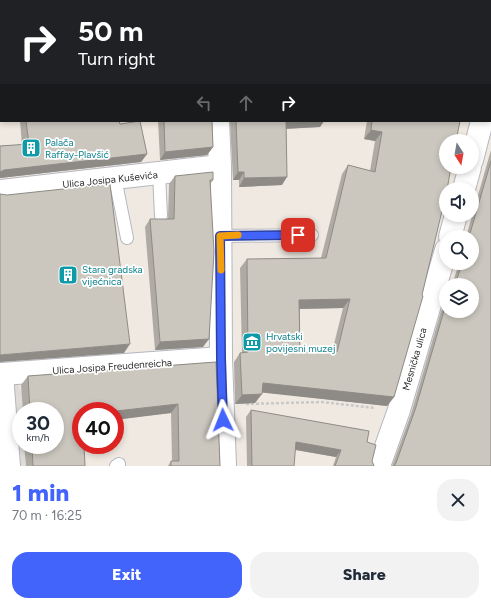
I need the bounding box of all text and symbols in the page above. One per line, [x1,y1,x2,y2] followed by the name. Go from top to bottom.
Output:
[78,14,144,48] text: 50 m
[12,16,64,68] icon: right
[78,48,155,70] text: Turn right
[193,92,215,114] icon: left
[235,92,257,114] icon: ahead
[277,92,299,114] icon: right
[439,134,479,174] north arrow
[439,134,479,318] map controls
[45,136,109,161] place label: Palača Raffay-Plavšić
[20,137,42,159] building icon: Palača Raffay-Plavšić
[62,168,158,191] street label: Ulica Josipa Kuševića
[439,182,479,222] button: sound
[281,218,315,252] pin
[287,224,309,246] icon: arrive
[439,230,479,270] button: search
[82,263,143,288] place label: Stara gradska vijećnica
[57,264,79,286] building icon: Stara gradska vijećnica
[439,278,479,318] button: layers
[399,326,430,392] street label: Mesnička ulica
[266,330,336,355] place label: Hrvatski povijesni muzej
[241,331,263,353] museum icon: Hrvatski povijesni muzej
[52,356,172,377] street label: Ulica Josipa Freudenreicha
[202,399,244,441] position arrow
[72,402,124,454] speed limit sign: 40
[26,411,50,435] text: 30
[27,431,49,444] text: km/h
[12,478,69,507] text: 1 min
[437,479,479,521] button: close
[12,508,82,523] text: 70 m · 16:25
[12,552,242,598] button: Exit
[250,552,479,598] button: Share

